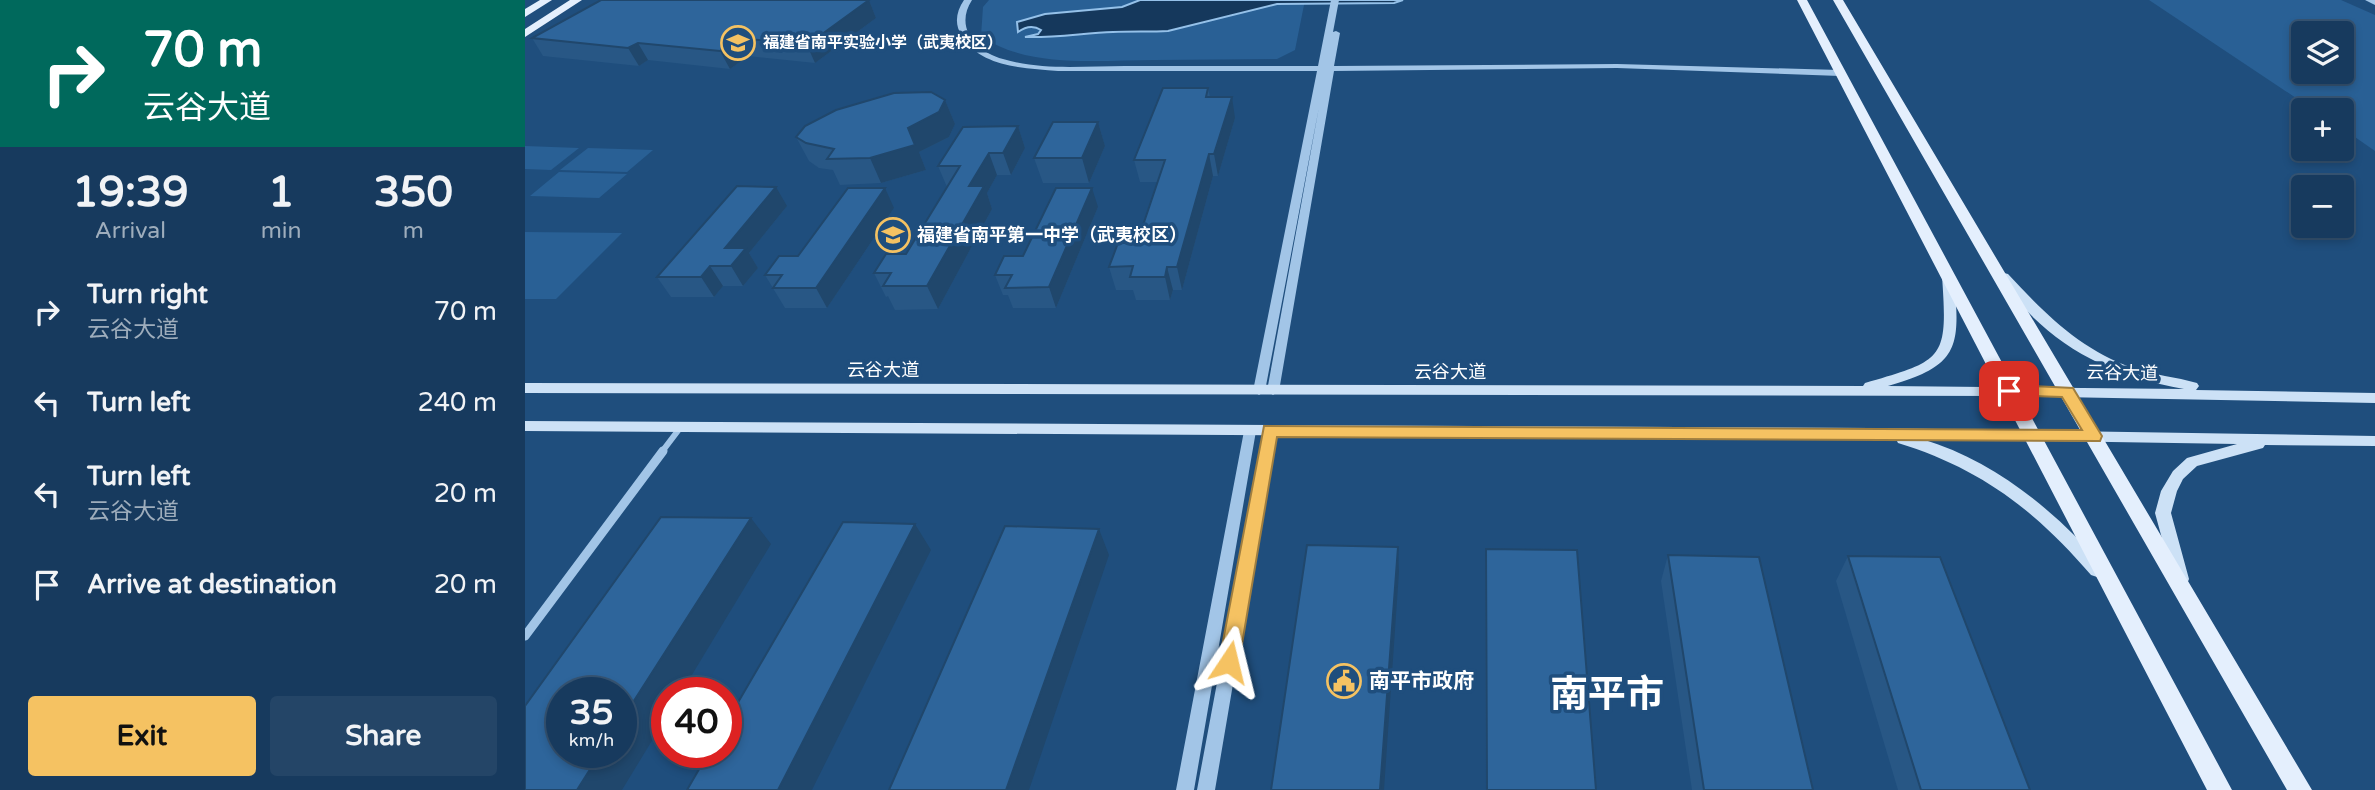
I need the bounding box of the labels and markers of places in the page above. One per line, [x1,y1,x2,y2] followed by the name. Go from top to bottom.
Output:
[719,24,757,62] school or university icon: 福建省南平实验小学（武夷校区）
[763,33,1003,53] place label: 福建省南平实验小学（武夷校区）
[874,216,912,254] school or university icon: 福建省南平第一中学（武夷校区）
[917,224,1187,246] place label: 福建省南平第一中学（武夷校区）
[1979,361,2039,421] pin
[1325,662,1363,700] public building icon: 南平市政府
[1369,669,1474,694] place label: 南平市政府

